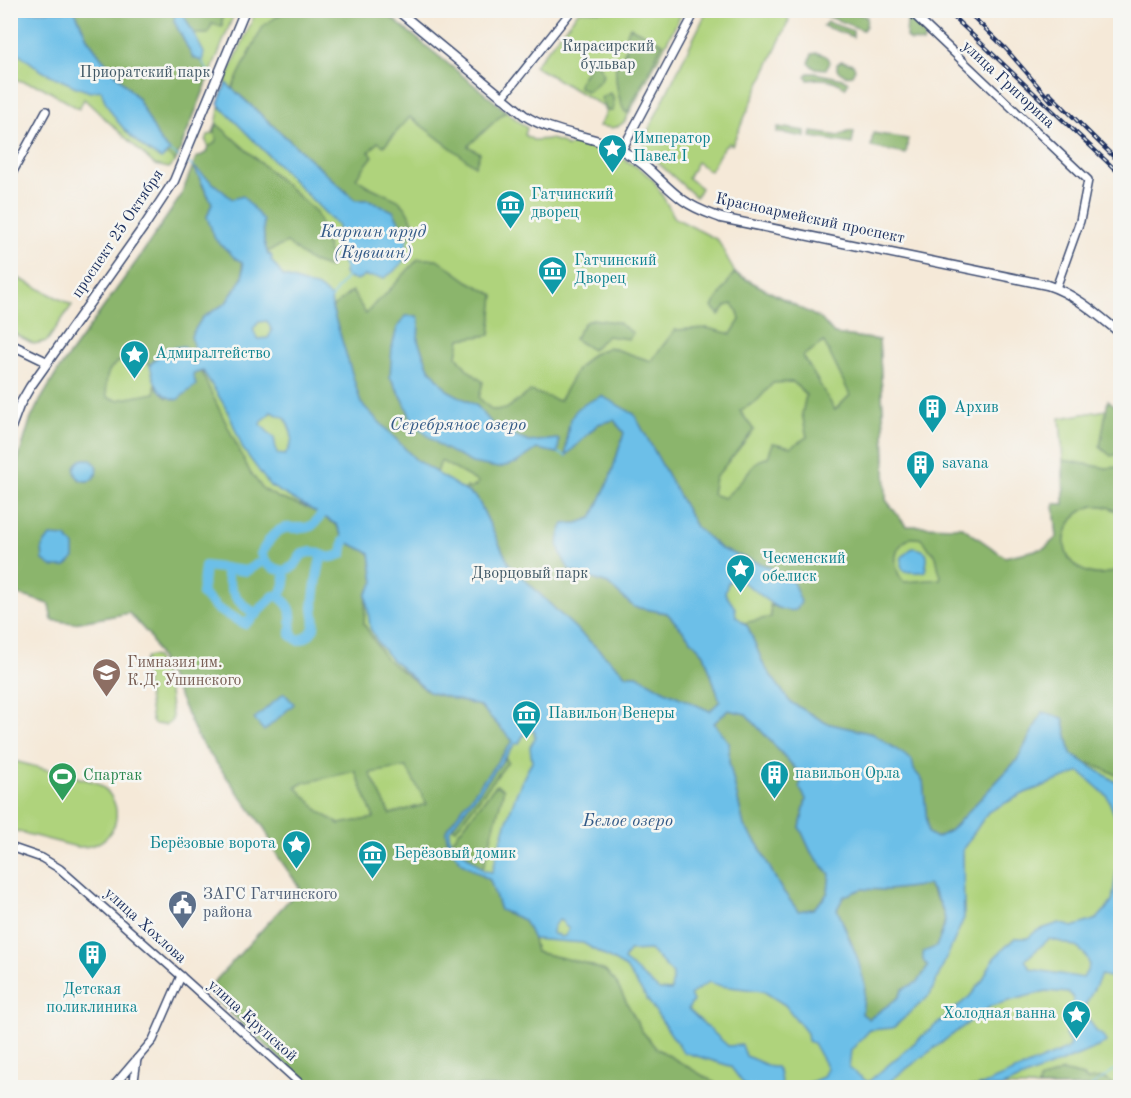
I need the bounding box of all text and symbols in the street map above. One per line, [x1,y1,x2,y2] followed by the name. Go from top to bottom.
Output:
[959,38,1058,132] street label: улица Григорина
[562,39,654,73] park label: Кирасирский бульвар
[80,65,210,81] park label: Приоратский парк
[633,131,711,165] place label: Император Павел I
[596,132,628,174] place icon: Император Павел I
[69,167,167,301] street label: проспект 25 Октября
[531,187,614,221] place label: Гатчинский дворец
[494,188,526,230] museum icon: Гатчинский дворец
[714,191,906,247] street label: Красноармейский проспект
[319,223,426,262] water label: Карпин пруд (Кувшин)
[574,253,657,287] place label: Гатчинский Дворец
[537,254,569,296] museum icon: Гатчинский Дворец
[118,338,150,380] place icon: Адмиралтейство
[155,346,271,362] place label: Адмиралтейство
[917,392,949,434] building icon: Архив
[954,400,999,416] place label: Архив
[390,416,526,434] water label: Серебряное озеро
[905,448,937,490] building icon: savana
[942,456,989,472] place label: savana
[762,551,846,585] place label: Чесменский обелиск
[725,552,757,594] place icon: Чесменский обелиск
[472,566,588,582] park label: Дворцовый парк
[127,655,242,689] place label: Гимназия им. К.Д. Ушинского
[90,656,122,698] school or university icon: Гимназия им. К.Д. Ушинского
[511,698,543,740] museum icon: Павильон Венеры
[548,706,675,722] place label: Павильон Венеры
[758,758,790,800] building icon: павильон Орла
[46,760,78,802] sports icon: Спартак
[795,766,900,782] place label: павильон Орла
[83,768,142,784] place label: Спартак
[582,812,673,830] water label: Белое озеро
[281,828,313,870] place icon: Берёзовые ворота
[149,836,276,852] place label: Берёзовые ворота
[357,838,389,880] museum icon: Берёзовый домик
[394,846,516,862] place label: Берёзовый домик
[101,885,189,967] street label: улица Хохлова
[203,887,338,921] place label: ЗАГС Гатчинского района
[166,888,198,930] public building icon: ЗАГС Гатчинского района
[76,938,108,980] building icon: Детская поликлиника
[204,977,300,1065] street label: улица Крупской
[46,982,138,1016] place label: Детская поликлиника
[1061,998,1093,1040] place icon: Холодная ванна
[943,1006,1056,1022] place label: Холодная ванна

